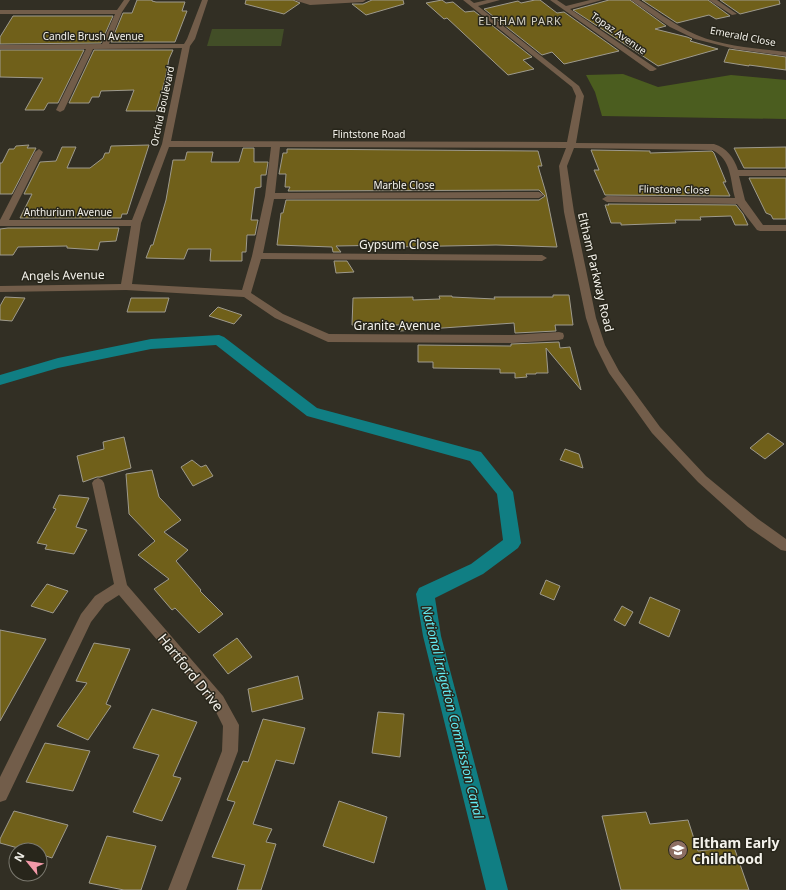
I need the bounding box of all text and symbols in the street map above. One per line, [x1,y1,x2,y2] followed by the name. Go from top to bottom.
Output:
[588,9,650,58] street label: Topaz Avenue
[478,13,562,28] district label: ELTHAM PARK
[709,23,777,49] street label: Emerald Close
[43,29,144,43] street label: Candle Brush Avenue
[147,65,177,147] street label: Orchid Boulevard
[332,127,406,141] street label: Flintstone Road
[373,178,435,192] street label: Marble Close
[638,181,710,197] street label: Flinstone Close
[24,205,113,219] street label: Anthurium Avenue
[574,211,618,333] street label: Eltham Parkway Road
[359,236,439,253] street label: Gypsum Close
[21,266,105,284] street label: Angels Avenue
[353,317,441,334] street label: Granite Avenue
[418,604,488,821] water label: National Irrigation Commission Canal
[154,629,228,715] street label: Hartford Drive
[692,833,780,868] place label: Eltham Early Childhood
[667,839,689,861] school or university icon: Eltham Early Childhood
[8,842,48,882] north arrow
[10,849,28,864] text: N

